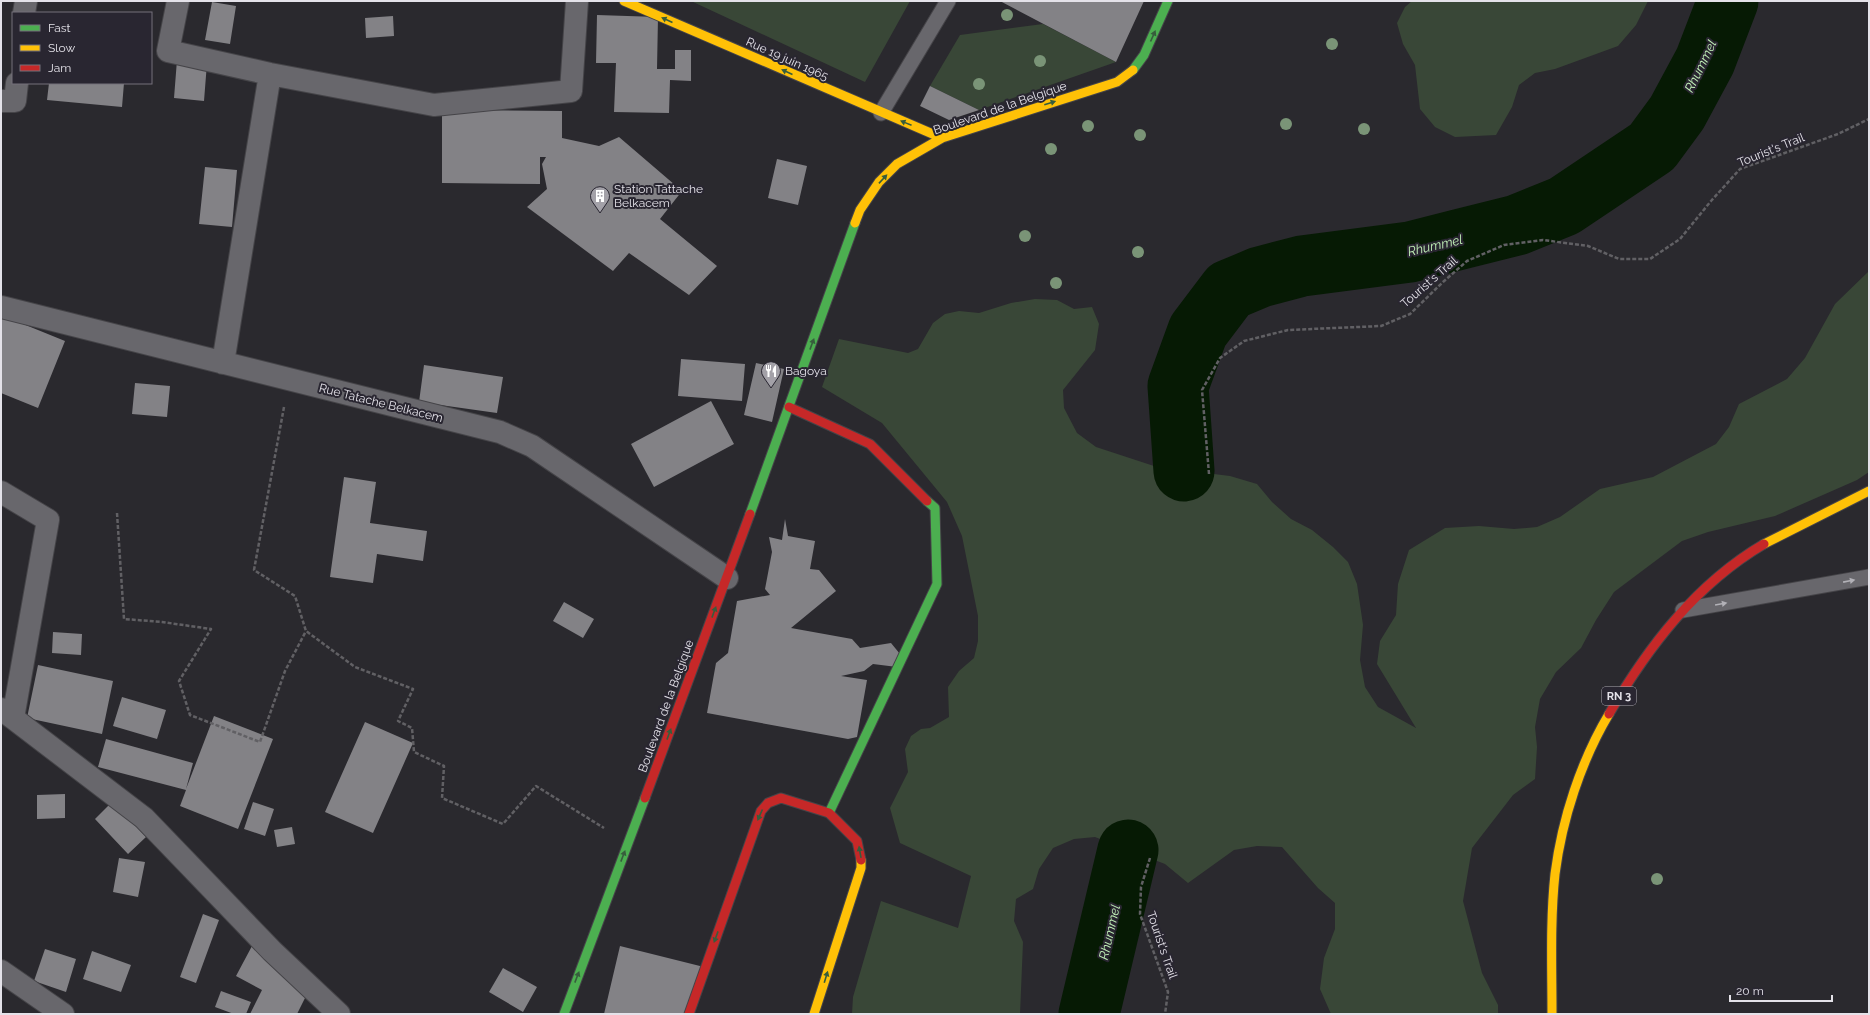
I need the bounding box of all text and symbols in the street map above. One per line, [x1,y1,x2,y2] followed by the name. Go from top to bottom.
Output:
[12,12,152,84] legend
[662,17,673,23] one-way arrow
[48,21,71,35] text: Fast
[1150,30,1156,41] one-way arrow
[744,35,831,84] street label: Rue 19 juin 1965
[1681,37,1720,95] water label: Rhummel
[48,41,75,55] text: Slow
[48,61,71,75] text: Jam
[781,69,792,75] one-way arrow
[931,79,1069,137] street label: Boulevard de la Belgique
[1044,100,1056,106] one-way arrow
[900,120,912,126] one-way arrow
[1736,130,1807,170] street label: Tourist's Trail
[878,173,887,184] one-way arrow
[614,182,703,210] place label: Station Tattache Belkacem
[589,185,611,213] building icon: Station Tattache Belkacem
[1406,232,1465,259] water label: Rhummel
[1398,253,1461,310] street label: Tourist's Trail
[809,338,815,350] one-way arrow
[760,360,782,388] restaurant icon: Bagoya
[785,364,827,378] place label: Bagoya
[318,381,444,425] street label: Rue Tatache Belkacem
[1843,577,1855,583] one-way arrow
[1715,601,1727,607] one-way arrow
[711,606,717,618] one-way arrow
[635,638,697,774] street label: Boulevard de la Belgique
[1602,687,1636,705] road number: RN 3
[666,728,672,740] one-way arrow
[757,809,763,821] one-way arrow
[857,846,863,859] one-way arrow
[621,849,627,861] one-way arrow
[1096,903,1123,961] water label: Rhummel
[1144,909,1180,981] street label: Tourist's Trail
[713,931,719,943] one-way arrow
[823,970,829,982] one-way arrow
[575,971,581,983] one-way arrow
[1730,977,1832,1003] scale bar
[1736,984,1764,998] text: 20 m

